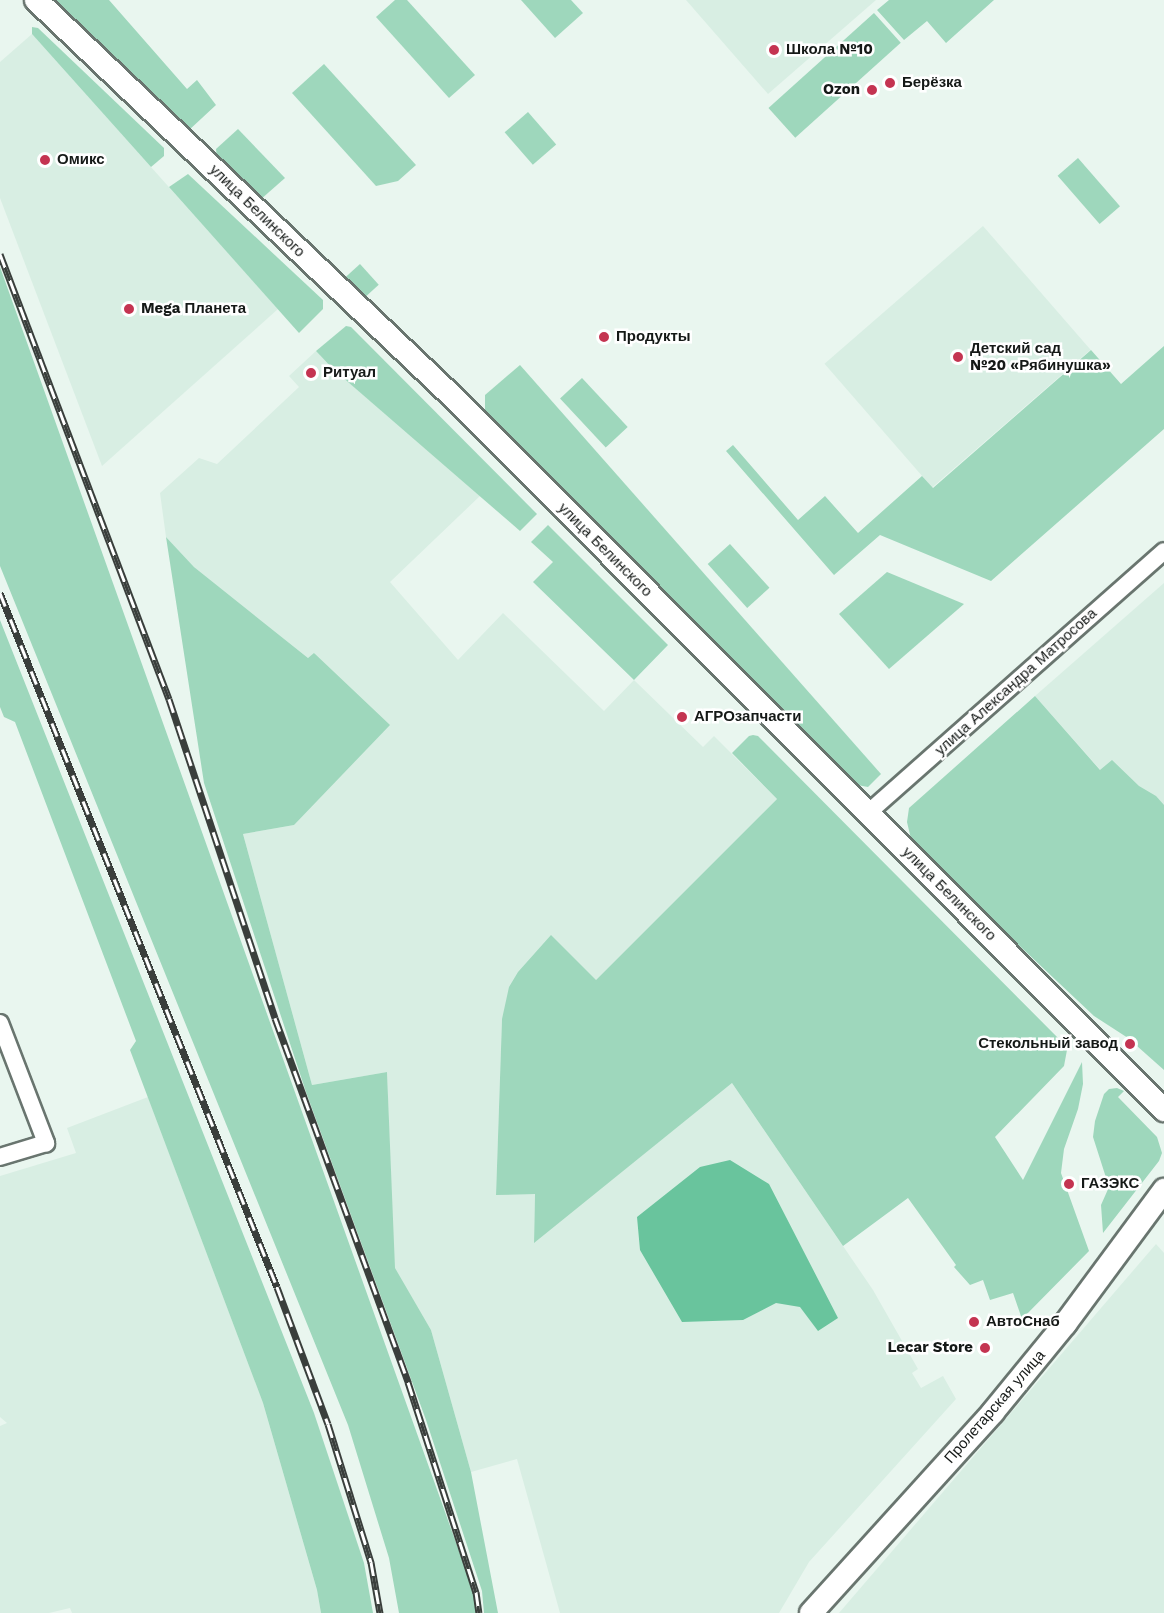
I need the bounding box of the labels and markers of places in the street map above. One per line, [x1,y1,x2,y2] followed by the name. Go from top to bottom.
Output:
[786,41,873,59] place label: Школа №10
[767,43,781,57] marker: Школа №10
[902,74,962,92] place label: Берёзка
[883,76,897,90] marker: Берёзка
[823,81,860,99] place label: Ozon
[865,83,879,97] marker: Ozon
[57,151,105,169] place label: Омикс
[38,153,52,167] marker: Омикс
[141,300,246,318] place label: Mega Планета
[122,302,136,316] marker: Mega Планета
[616,328,691,346] place label: Продукты
[597,330,611,344] marker: Продукты
[970,339,1111,374] place label: Детский сад №20 «Рябинушка»
[951,350,965,364] marker: Детский сад №20 «Рябинушка»
[323,364,376,382] place label: Ритуал
[304,366,318,380] marker: Ритуал
[694,708,801,726] place label: АГРОзапчасти
[675,710,689,724] marker: АГРОзапчасти
[978,1035,1118,1053] place label: Стекольный завод
[1123,1037,1137,1051] marker: Стекольный завод
[1081,1175,1139,1193] place label: ГАЗЭКС
[1062,1177,1076,1191] marker: ГАЗЭКС
[986,1313,1060,1331] place label: АвтоСнаб
[967,1315,981,1329] marker: АвтоСнаб
[887,1339,973,1357] place label: Lecar Store
[978,1341,992,1355] marker: Lecar Store

